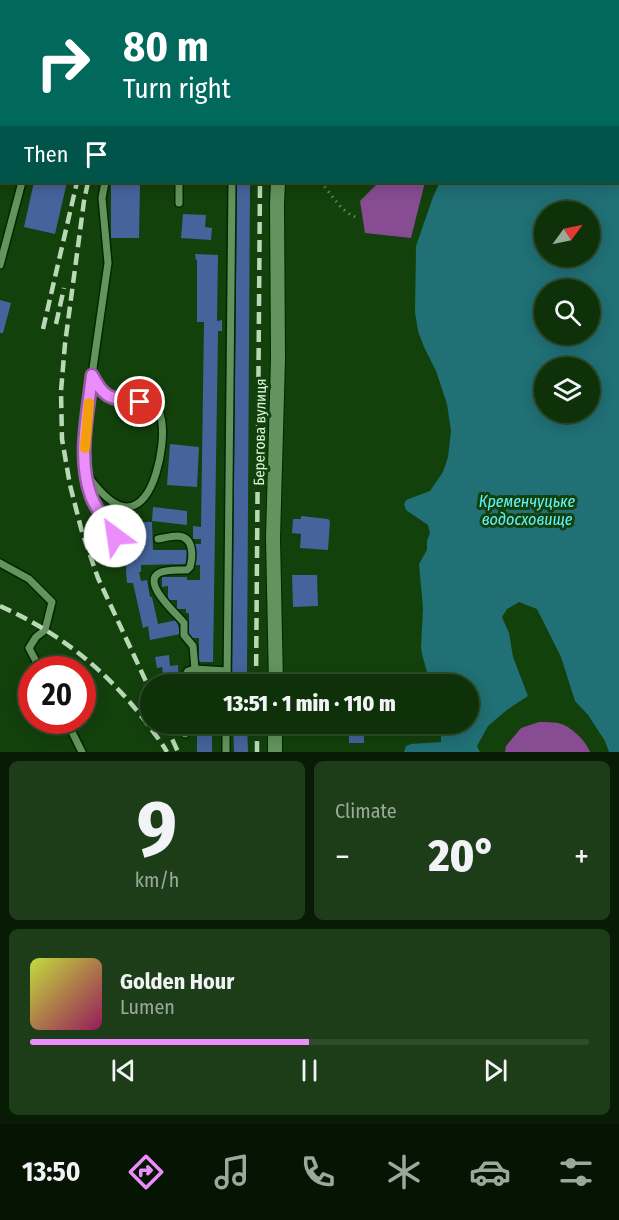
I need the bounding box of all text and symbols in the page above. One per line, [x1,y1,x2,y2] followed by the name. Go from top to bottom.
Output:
[123,22,209,72] text: 80 m
[24,24,102,102] icon: right
[123,73,231,105] text: Turn right
[80,138,113,171] icon: arrive
[24,141,68,168] text: Then
[534,201,600,267] north arrow
[534,201,600,423] map controls
[534,279,600,345] button: search
[534,357,600,423] button: layers
[114,376,165,427] pin
[250,378,270,486] street label: Берегова вулиця
[123,385,156,418] icon: arrive
[479,492,576,529] water label: Кременчуцьке водосховище
[83,504,147,568] position arrow
[18,656,96,734] speed limit sign: 20
[223,690,396,717] text: 13:51 · 1 min · 110 m
[137,782,177,876] text: 9
[335,799,397,823] text: Climate
[428,829,495,883] text: 20°
[335,837,350,877] text: −
[574,837,589,877] text: +
[135,868,179,892] text: km/h
[120,968,234,995] text: Golden Hour
[120,995,175,1019] text: Lumen
[107,1054,140,1087] icon: previous
[293,1054,326,1087] icon: pause
[479,1054,512,1087] icon: next
[125,1151,167,1193] icon: directions
[211,1151,253,1193] icon: music
[297,1151,339,1193] icon: phone
[383,1151,425,1193] icon: climate
[469,1151,511,1193] icon: car
[555,1151,597,1193] icon: filters
[22,1156,81,1188] text: 13:50

